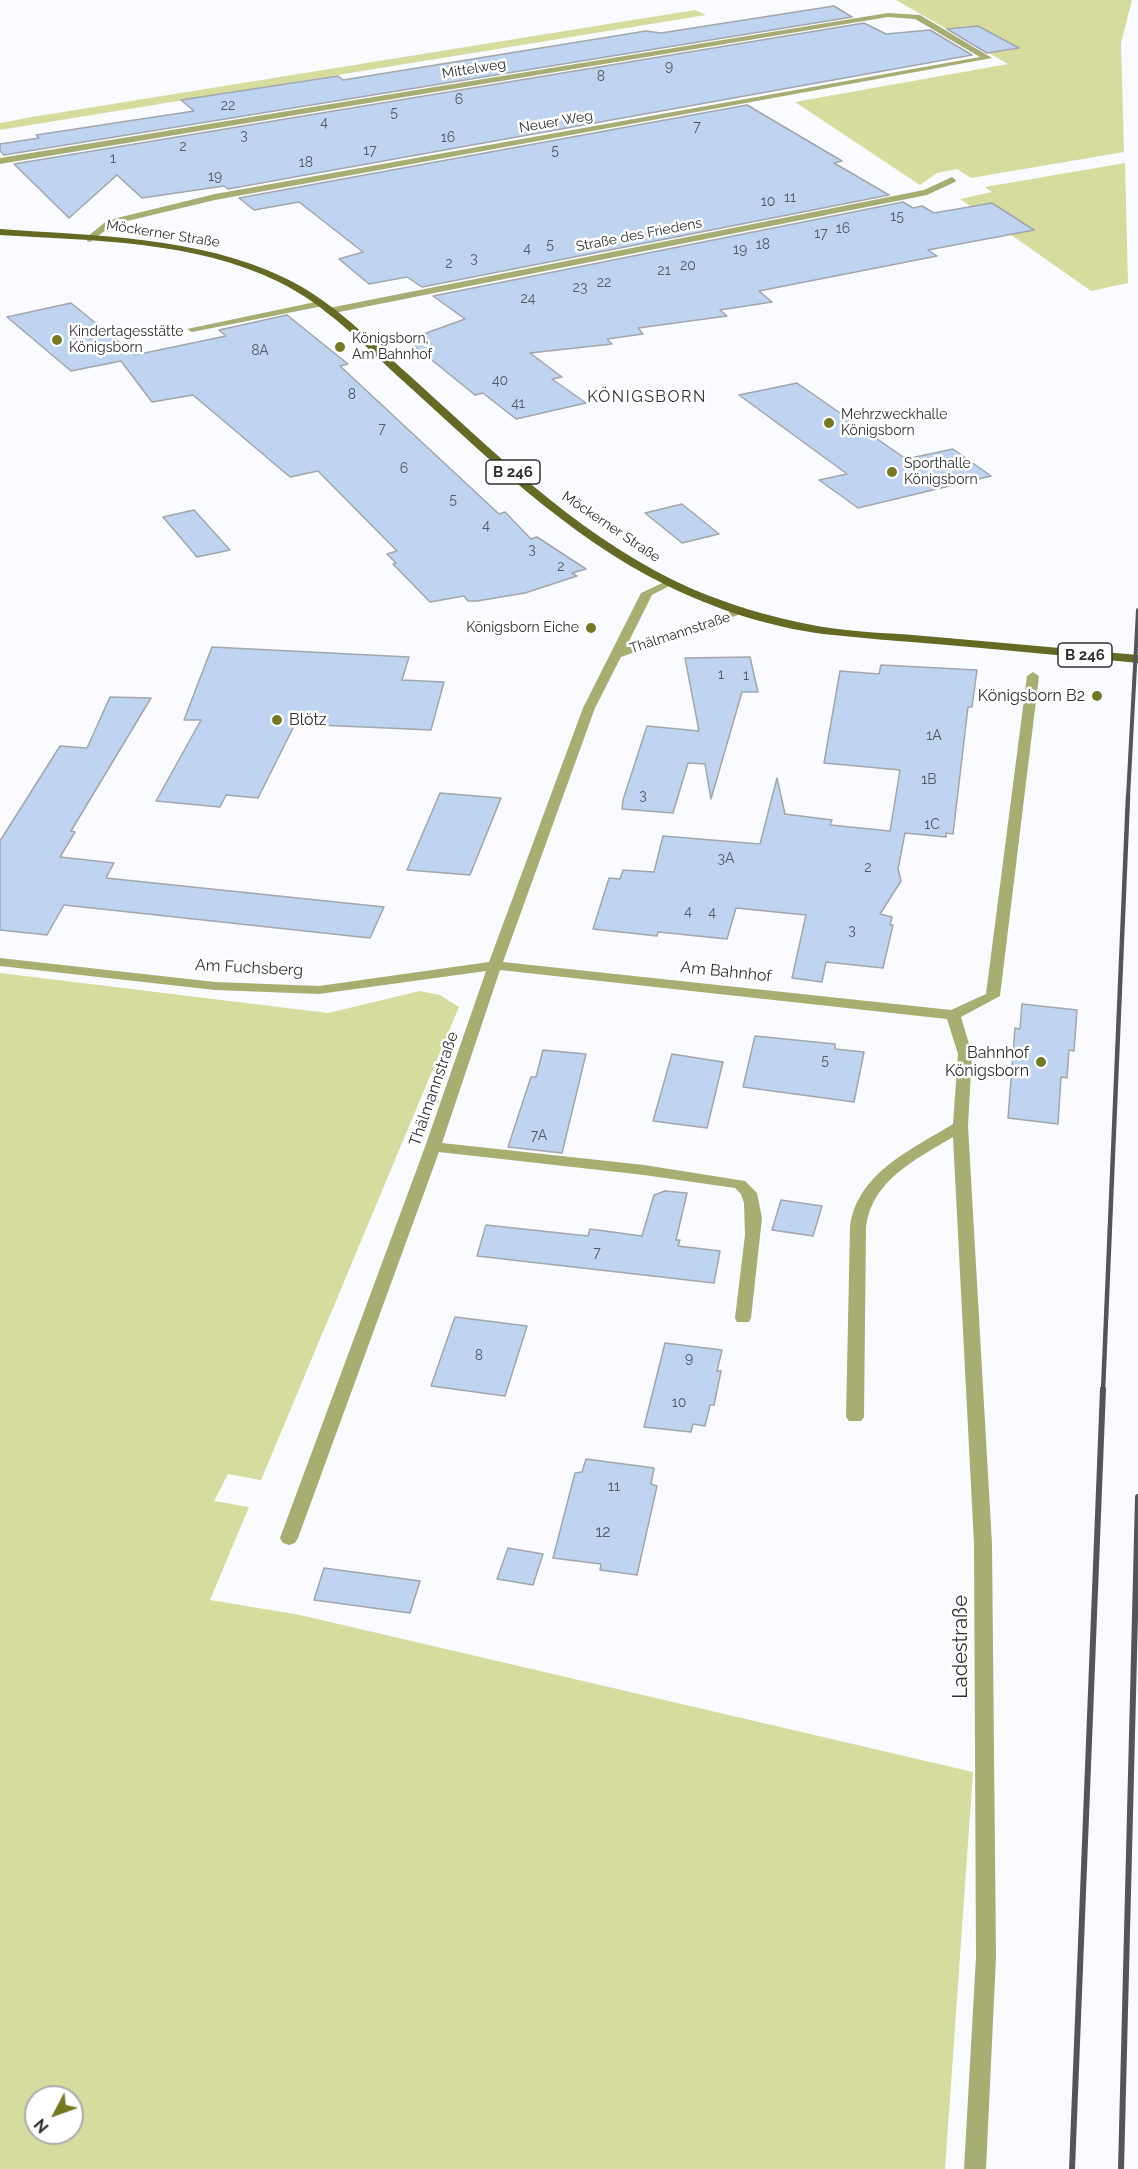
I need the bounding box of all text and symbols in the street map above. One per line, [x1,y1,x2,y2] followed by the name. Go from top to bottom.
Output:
[441,56,507,82] street label: Mittelweg
[665,59,673,75] house number: 9
[597,69,605,85] house number: 8
[455,92,463,108] house number: 6
[221,98,235,114] house number: 22
[390,105,398,121] house number: 5
[518,107,594,137] street label: Neuer Weg
[320,115,328,131] house number: 4
[693,119,701,135] house number: 7
[240,128,248,144] house number: 3
[441,130,455,146] house number: 16
[179,139,187,155] house number: 2
[363,143,377,159] house number: 17
[551,143,559,159] house number: 5
[110,151,116,167] house number: 1
[299,155,313,171] house number: 18
[208,169,222,185] house number: 19
[784,190,796,206] house number: 11
[761,194,775,210] house number: 10
[890,209,904,225] house number: 15
[575,215,703,255] street label: Straße des Friedens
[105,217,221,251] street label: Möckerner Straße
[836,221,850,237] house number: 16
[814,226,828,242] house number: 17
[546,237,554,253] house number: 5
[756,237,770,253] house number: 18
[523,241,531,257] house number: 4
[733,242,747,258] house number: 19
[470,251,478,267] house number: 3
[445,256,453,272] house number: 2
[680,258,696,274] house number: 20
[657,263,671,279] house number: 21
[597,275,611,291] house number: 22
[573,280,587,296] house number: 23
[521,291,535,307] house number: 24
[69,324,184,356] place label: Kindertagesstätte Königsborn
[352,331,432,364] place label: Königsborn, Am Bahnhof
[50,333,64,347] marker: Kindertagesstätte Königsborn
[333,340,347,354] marker: Königsborn, Am Bahnhof
[251,343,269,359] house number: 8A
[492,373,508,389] house number: 40
[348,387,356,403] house number: 8
[587,387,707,407] district label: KÖNIGSBORN
[511,396,525,412] house number: 41
[841,407,947,440] place label: Mehrzweckhalle Königsborn
[822,416,836,430] marker: Mehrzweckhalle Königsborn
[378,421,386,437] house number: 7
[904,456,978,488] place label: Sporthalle Königsborn
[486,460,540,484] road number: B 246
[400,461,408,477] house number: 6
[885,465,899,479] marker: Sporthalle Königsborn
[559,488,663,566] street label: Möckerner Straße
[449,492,457,508] house number: 5
[482,518,490,534] house number: 4
[528,542,536,558] house number: 3
[557,559,565,575] house number: 2
[628,609,732,657] street label: Thälmannstraße
[466,620,579,636] place label: Königsborn Eiche
[584,621,598,635] marker: Königsborn Eiche
[1058,643,1112,667] road number: B 246
[718,667,724,683] house number: 1
[743,668,749,684] house number: 1
[978,686,1085,706] place label: Königsborn B2
[1090,689,1104,703] marker: Königsborn B2
[289,710,327,730] place label: Blötz
[270,713,284,727] marker: Blötz
[926,728,942,744] house number: 1A
[921,772,937,788] house number: 1B
[639,788,647,804] house number: 3
[924,817,940,833] house number: 1C
[718,851,734,867] house number: 3A
[864,860,872,876] house number: 2
[684,904,692,920] house number: 4
[708,905,716,921] house number: 4
[848,923,856,939] house number: 3
[194,956,304,980] street label: Am Fuchsberg
[679,958,773,986] street label: Am Bahnhof
[405,1029,463,1149] street label: Thälmannstraße
[945,1043,1029,1081] place label: Bahnhof Königsborn
[821,1053,829,1069] house number: 5
[1034,1055,1048,1069] marker: Bahnhof Königsborn
[531,1128,547,1144] house number: 7A
[593,1245,601,1261] house number: 7
[475,1348,483,1364] house number: 8
[685,1351,693,1367] house number: 9
[672,1395,686,1411] house number: 10
[608,1479,620,1495] house number: 11
[595,1522,611,1542] house number: 12
[949,1595,973,1699] street label: Ladestraße
[24,2085,84,2145] north arrow
[30,2115,53,2137] text: N

